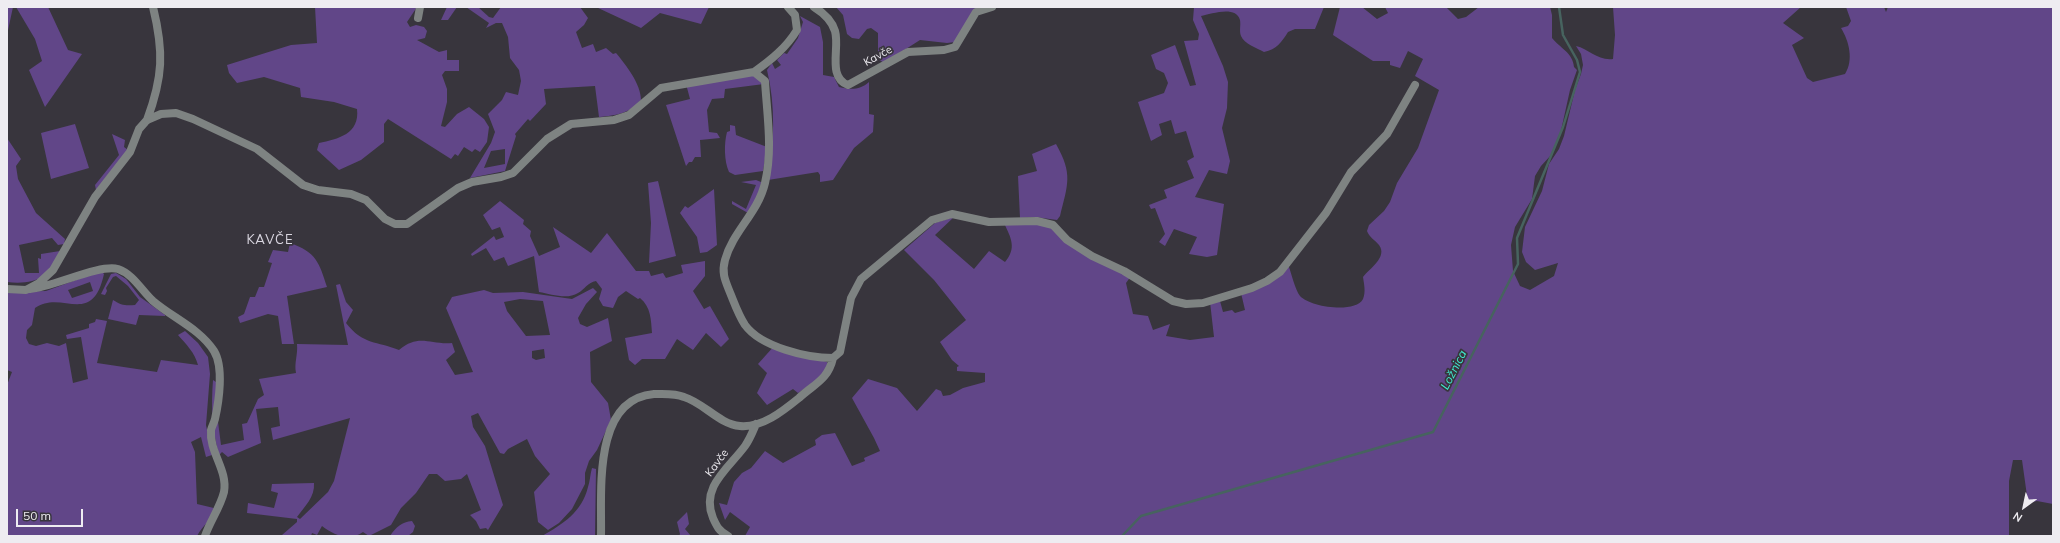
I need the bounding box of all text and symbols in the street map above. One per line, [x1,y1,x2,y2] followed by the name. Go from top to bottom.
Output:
[861,43,895,69] street label: Kavče
[246,232,294,248] district label: KAVČE
[1438,348,1470,392] water label: Ložnica
[703,447,731,479] street label: Kavče
[2004,487,2044,527] north arrow
[18,501,85,527] scale bar
[23,508,51,523] text: 50 m
[2010,509,2025,525] text: N

